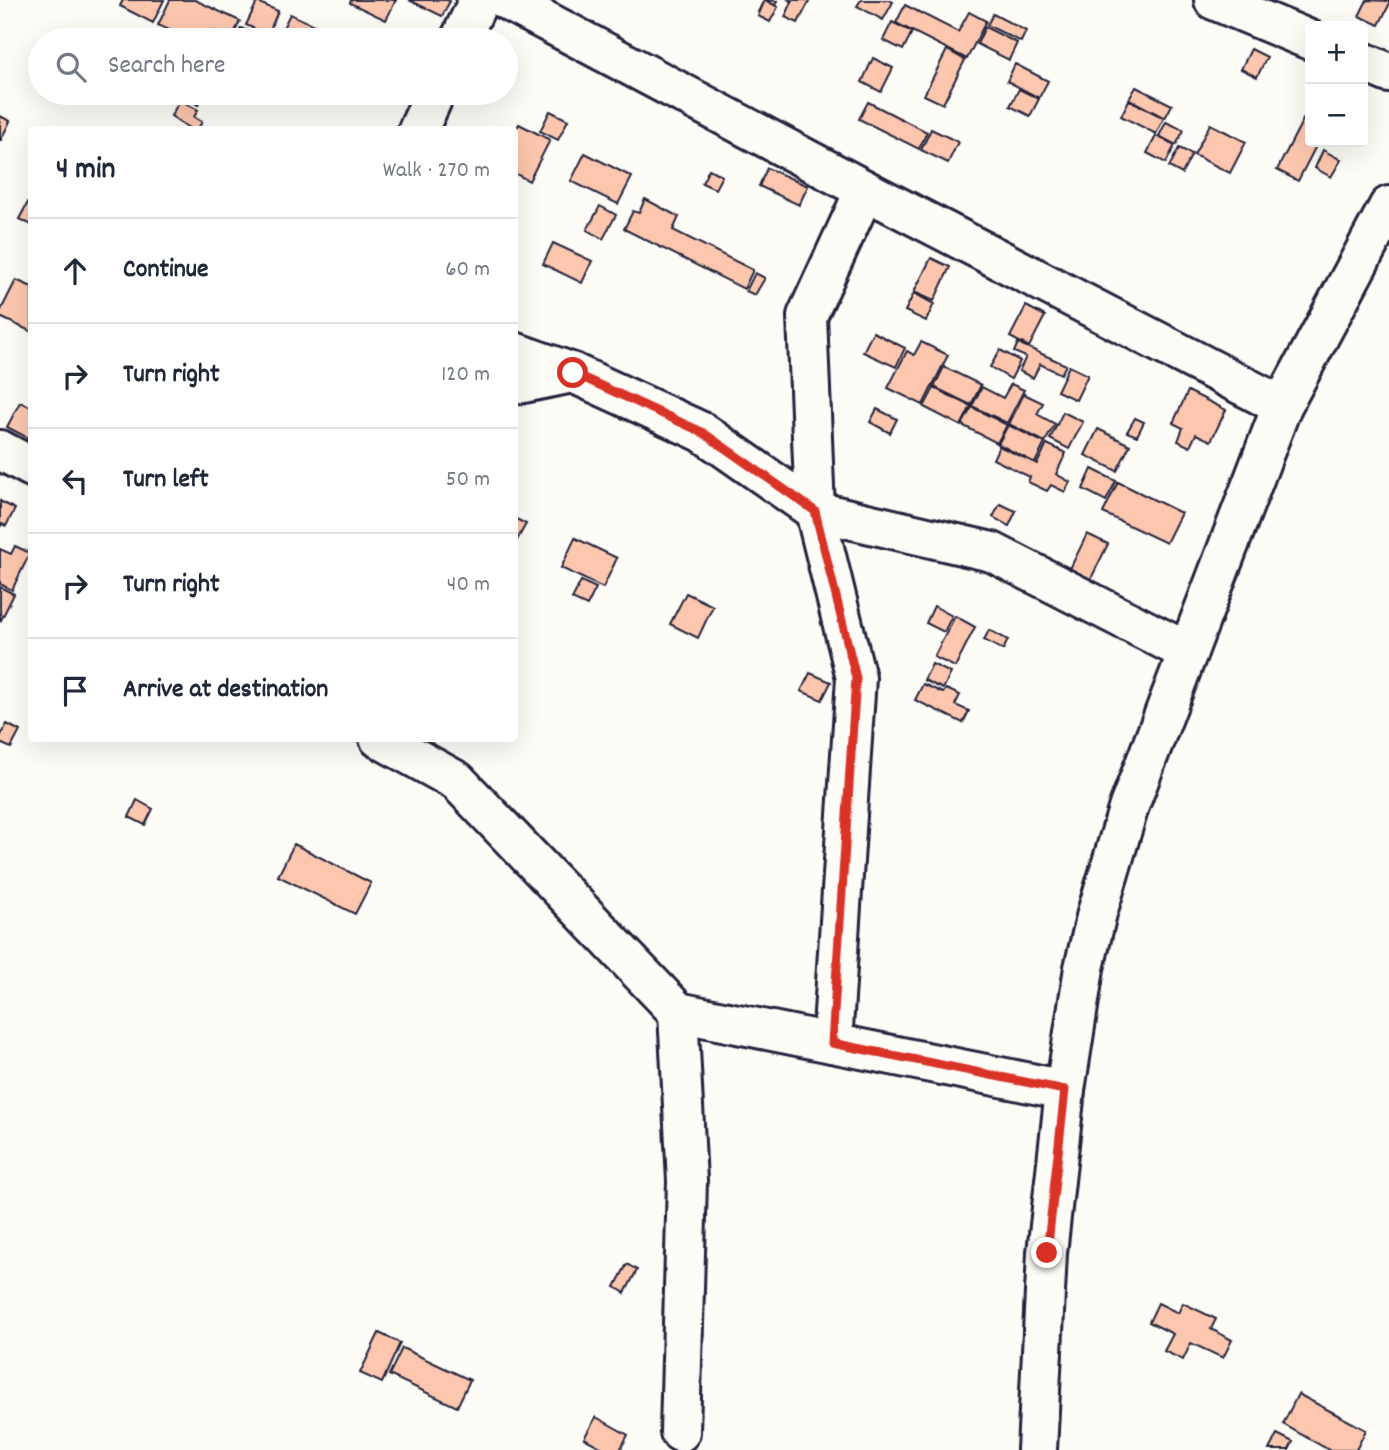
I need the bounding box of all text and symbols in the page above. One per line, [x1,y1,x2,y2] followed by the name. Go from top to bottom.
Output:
[1305,21,1368,147] map controls
[1305,21,1368,84] button: +
[28,28,518,105] search box
[52,48,90,86] icon: search
[108,48,226,85] text: Search here
[1305,84,1368,147] button: −
[56,150,115,193] text: 4 min
[383,155,490,188] text: Walk · 270 m
[56,252,94,290] icon: ahead
[123,252,208,289] text: Continue
[445,254,490,287] text: 60 m
[56,357,94,395] icon: right
[123,357,220,394] text: Turn right
[557,357,588,388] route start
[441,359,490,392] text: 120 m
[56,462,94,500] icon: left
[123,462,209,499] text: Turn left
[446,464,490,497] text: 50 m
[56,567,94,605] icon: right
[123,567,220,604] text: Turn right
[447,569,490,602] text: 40 m
[56,672,94,710] icon: arrive
[123,672,328,709] text: Arrive at destination
[1031,1237,1062,1268] route end

